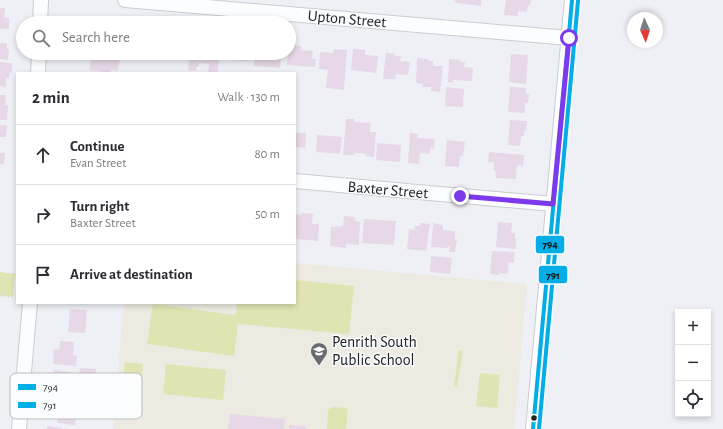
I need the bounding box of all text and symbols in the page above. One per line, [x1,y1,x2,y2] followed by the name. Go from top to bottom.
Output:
[307,8,387,30] street label: Upton Street
[627,12,663,48] north arrow
[16,16,296,60] search box
[30,27,52,49] icon: search
[560,29,578,47] route start
[62,30,130,45] text: Search here
[32,89,70,106] text: 2 min
[217,91,280,104] text: Walk · 130 m
[70,139,125,154] text: Continue
[32,144,54,166] icon: ahead
[254,148,280,161] text: 80 m
[70,157,127,170] text: Evan Street
[347,179,429,201] street label: Baxter Street
[451,187,469,205] route end
[70,199,129,214] text: Turn right
[32,204,54,226] icon: right
[255,208,280,221] text: 50 m
[70,217,136,230] text: Baxter Street
[535,235,565,254] line badge: 794
[542,239,558,250] text: 794
[32,264,54,286] icon: arrive
[538,265,568,284] line badge: 791
[70,267,193,282] text: Arrive at destination
[546,270,560,281] text: 791
[675,309,711,417] map controls
[675,309,711,345] button: +
[332,334,417,368] place label: Penrith South Public School
[309,341,329,366] school or university icon: Penrith South Public School
[675,345,711,381] button: −
[10,373,142,419] legend
[675,381,711,417] button: locate
[43,382,58,393] text: 794
[43,400,57,411] text: 791
[529,413,539,423] unlabelled marker

